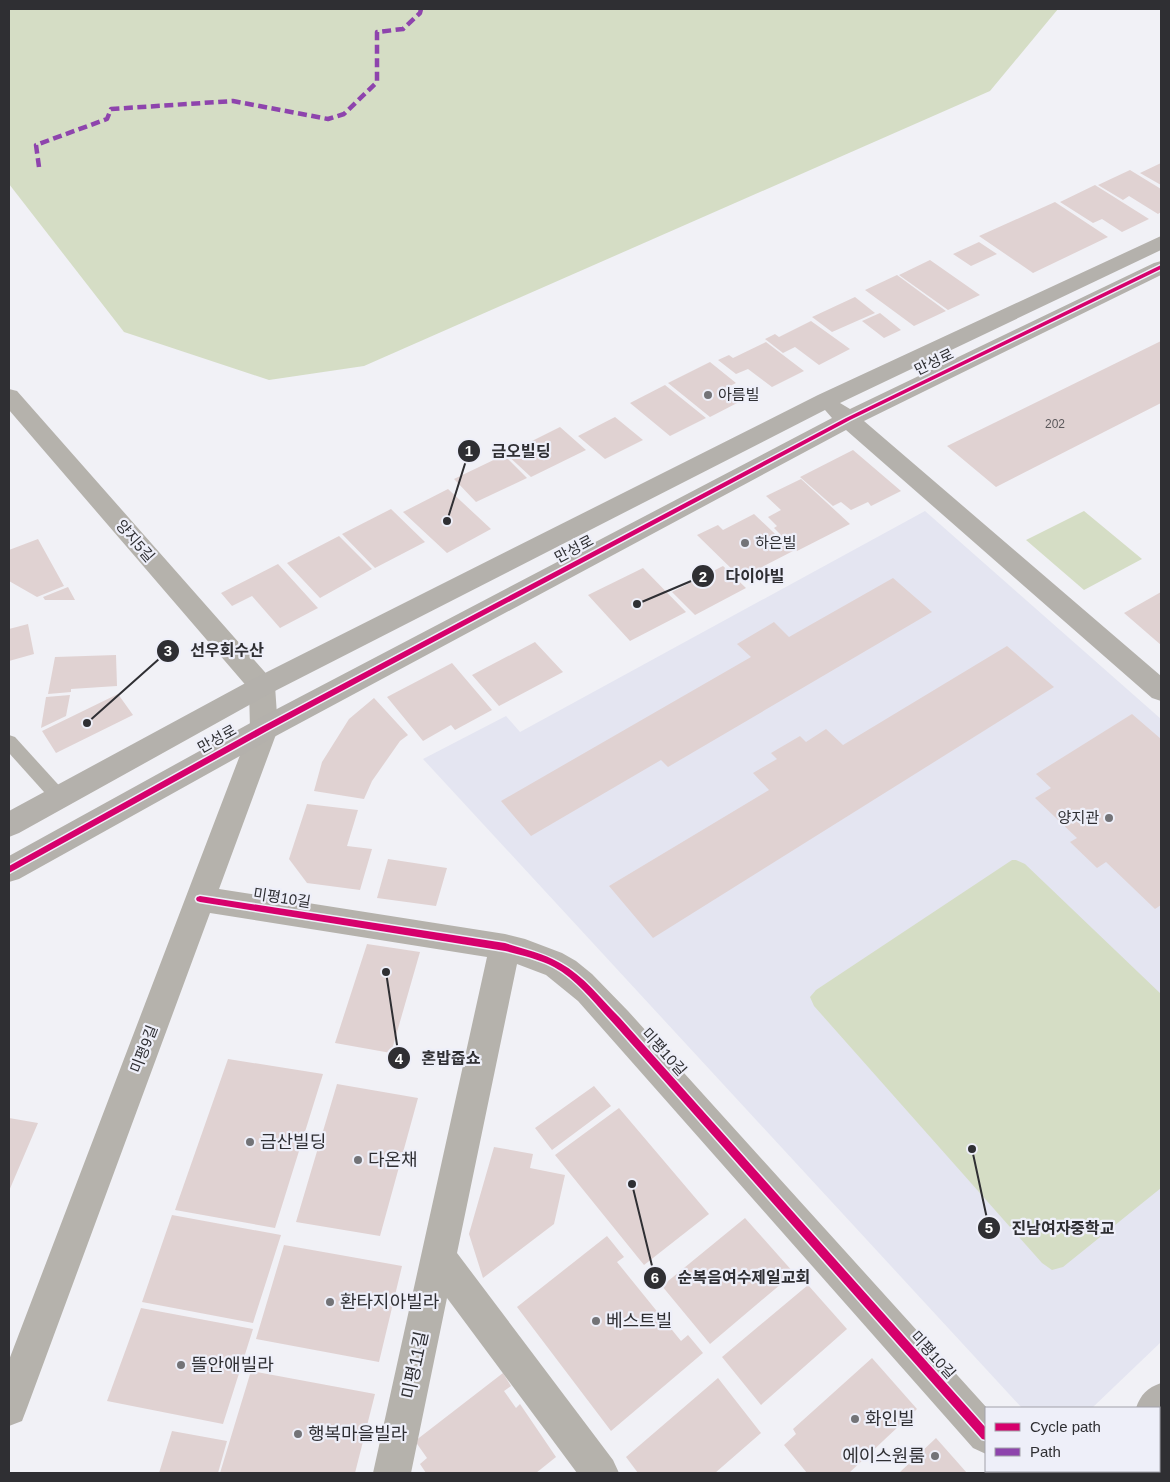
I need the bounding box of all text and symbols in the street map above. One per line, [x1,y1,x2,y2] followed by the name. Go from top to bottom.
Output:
[911,345,956,378] street label: 만성로
[718,386,759,403] place label: 아름빌
[702,389,714,401] marker: 아름빌
[1045,417,1065,431] house number: 202
[457,436,561,467] callout: 금오빌딩
[465,442,473,459] text: 1
[492,443,550,460] text: 금오빌딩
[113,516,158,565] street label: 양지5길
[551,531,596,566] street label: 만성로
[755,534,796,551] place label: 하은빌
[739,537,751,549] marker: 하은빌
[690,561,794,592] callout: 다이아빌
[699,568,707,585] text: 2
[726,568,784,585] text: 다이아빌
[155,635,274,666] callout: 선우회수산
[164,642,172,659] text: 3
[190,642,264,659] text: 선우회수산
[195,721,239,756] street label: 만성로
[1058,809,1099,826] place label: 양지관
[1103,812,1115,824] marker: 양지관
[252,885,312,910] street label: 미평10길
[127,1023,160,1075] street label: 미평9길
[639,1024,690,1079] street label: 미평10길
[387,1043,490,1074] callout: 혼밥줍쇼
[395,1050,404,1067] text: 4
[422,1050,481,1067] text: 혼밥줍쇼
[260,1132,326,1152] place label: 금산빌딩
[244,1136,256,1148] marker: 금산빌딩
[368,1150,418,1170] place label: 다온채
[352,1154,364,1166] marker: 다온채
[977,1213,1125,1244] callout: 진남여자중학교
[985,1219,993,1236] text: 5
[1011,1219,1115,1237] text: 진남여자중학교
[642,1262,820,1293] callout: 순복음여수제일교회
[651,1269,659,1286] text: 6
[678,1269,810,1286] text: 순복음여수제일교회
[340,1292,440,1312] place label: 환타지아빌라
[324,1296,336,1308] marker: 환타지아빌라
[606,1311,672,1331] place label: 베스트빌
[590,1315,602,1327] marker: 베스트빌
[908,1327,959,1382] street label: 미평10길
[398,1329,432,1401] street label: 미평11길
[191,1355,274,1375] place label: 뜰안애빌라
[175,1359,187,1371] marker: 뜰안애빌라
[985,1407,1160,1472] legend
[865,1409,915,1429] place label: 화인빌
[849,1413,861,1425] marker: 화인빌
[1030,1418,1101,1435] text: Cycle path
[308,1424,408,1444] place label: 행복마을빌라
[292,1428,304,1440] marker: 행복마을빌라
[1030,1443,1061,1460] text: Path
[842,1446,925,1466] place label: 에이스원룸
[929,1450,941,1462] marker: 에이스원룸

